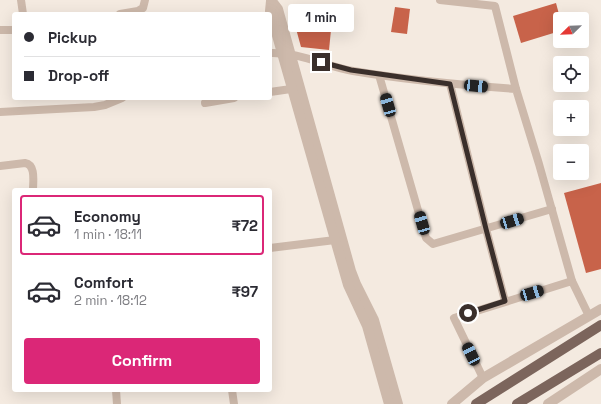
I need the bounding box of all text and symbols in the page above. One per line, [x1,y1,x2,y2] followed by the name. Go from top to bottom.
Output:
[288,4,354,32] callout: 1 min
[305,9,337,26] text: 1 min
[553,12,589,48] north arrow
[553,12,589,180] map controls
[48,28,97,47] text: Pickup
[312,53,330,71] route end
[553,56,589,92] button: locate
[48,66,109,85] text: Drop-off
[464,79,488,93] car
[379,92,397,118] car
[553,100,589,136] button: +
[553,144,589,180] button: −
[26,207,62,243] icon: car
[74,207,141,226] text: Economy
[413,210,431,236] car
[499,212,525,230] car
[232,216,258,235] text: ₹72
[74,226,142,243] text: 1 min · 18:11
[26,273,62,309] icon: car
[74,273,134,292] text: Comfort
[231,282,258,301] text: ₹97
[519,284,545,302] car
[74,292,147,309] text: 2 min · 18:12
[459,304,477,322] route start
[24,338,260,384] button: Confirm
[460,341,482,367] car

